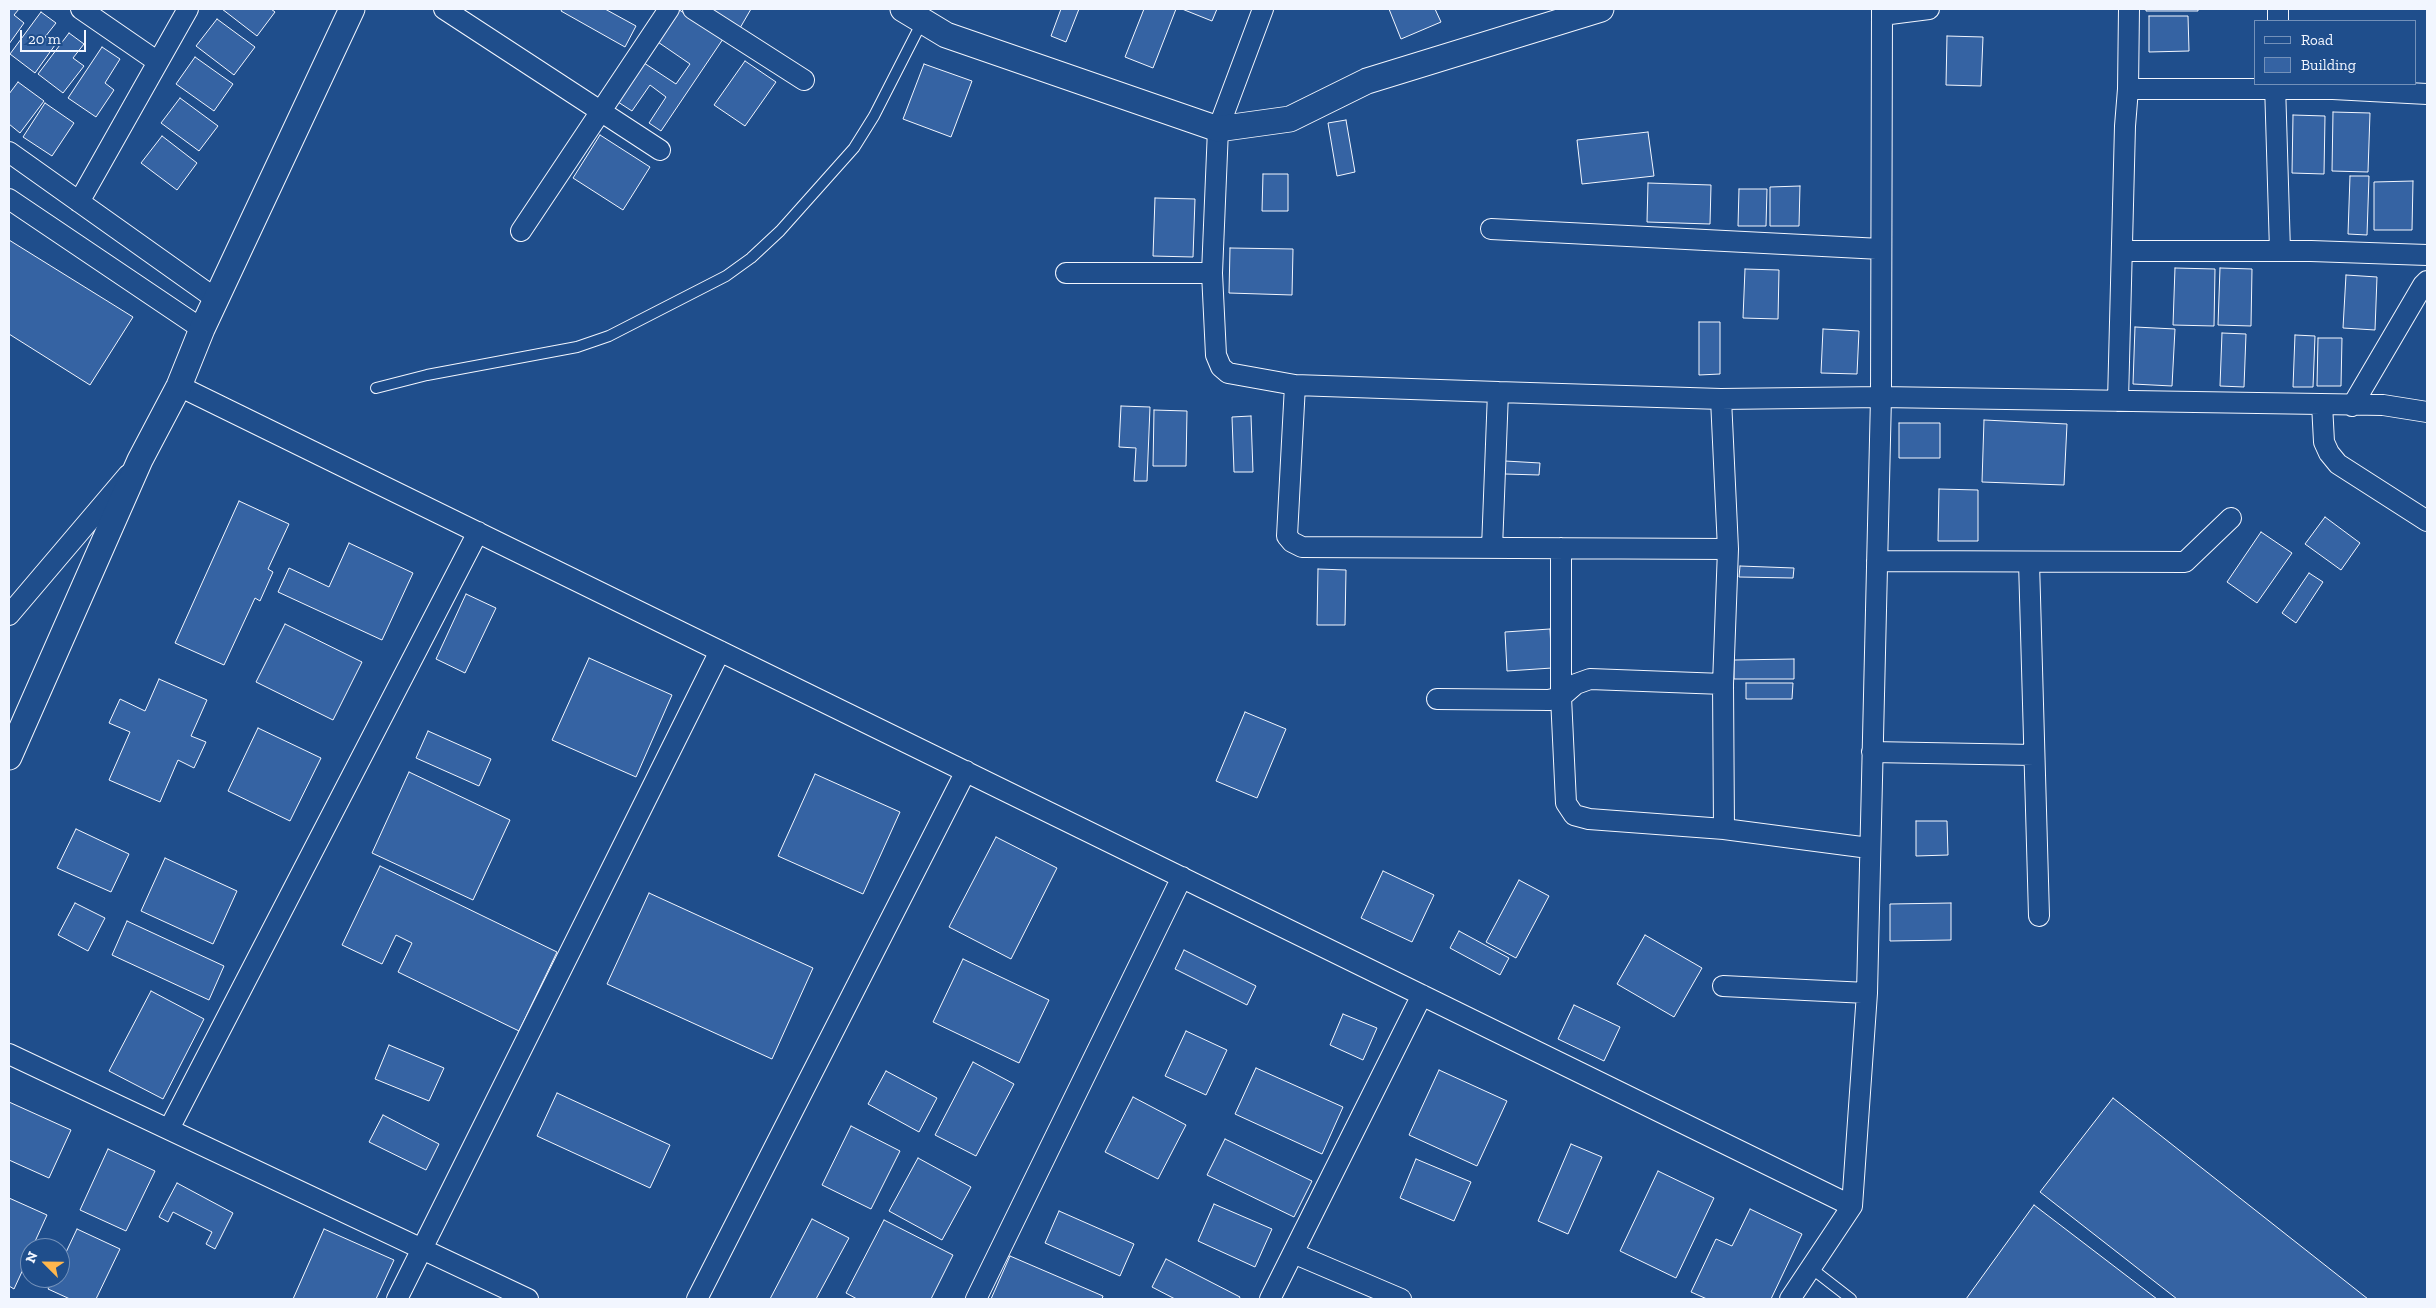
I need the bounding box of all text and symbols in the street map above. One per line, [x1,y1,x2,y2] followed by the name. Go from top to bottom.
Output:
[22,20,89,52] scale bar
[2254,20,2416,85] legend
[28,30,61,48] text: 20 m
[2301,31,2333,49] text: Road
[2301,56,2356,74] text: Building
[20,1238,70,1288] north arrow
[22,1249,42,1266] text: N

